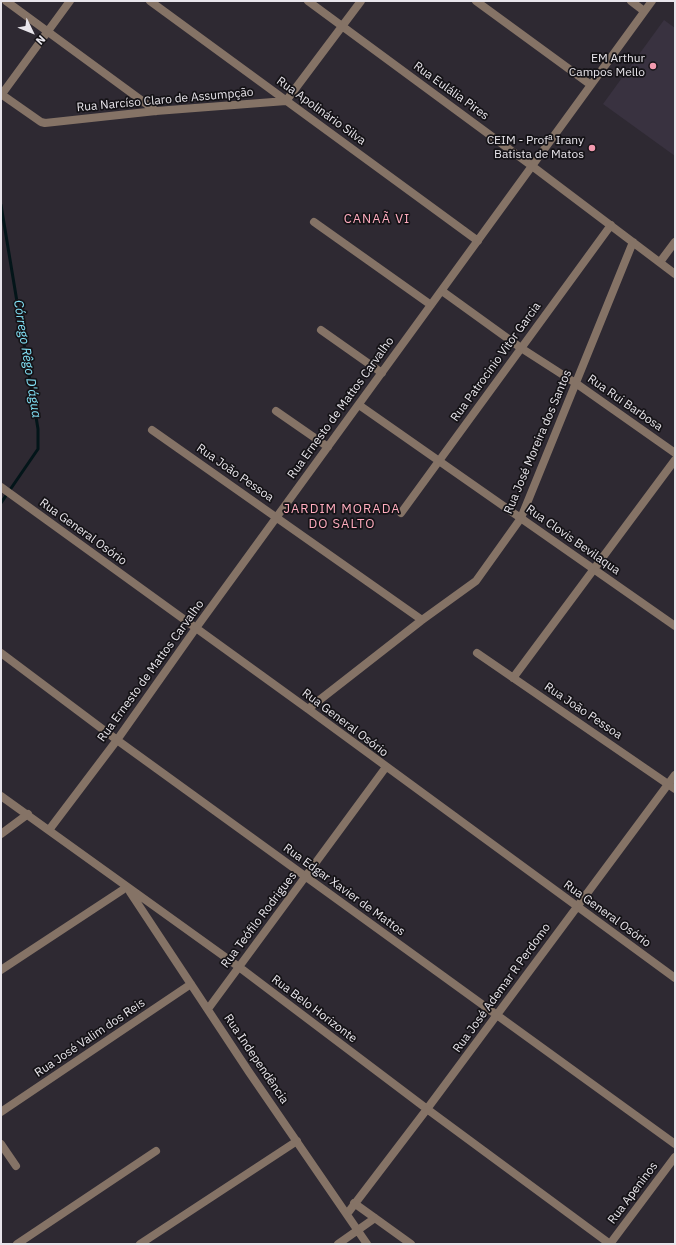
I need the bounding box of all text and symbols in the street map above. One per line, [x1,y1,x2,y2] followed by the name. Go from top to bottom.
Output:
[12,12,52,52] north arrow
[33,32,49,48] text: N
[569,52,645,80] place label: EM Arthur Campos Mello
[410,59,492,123] street label: Rua Eulália Pires
[648,61,658,71] marker: EM Arthur Campos Mello
[274,74,368,148] street label: Rua Apolinário Silva
[76,85,254,115] street label: Rua Narcíso Claro de Assumpção
[487,134,584,162] place label: CEIM - Profª Irany Batista de Matos
[587,143,597,153] marker: CEIM - Profª Irany Batista de Matos
[344,211,410,227] district label: CANAÃ VI
[10,299,44,419] water label: Córrego Rêgo D'água
[448,300,544,424] street label: Rua Patrocinio Vitor Garcia
[285,334,397,482] street label: Rua Ernesto de Mattos Carvalho
[501,368,575,516] street label: Rua José Moreira dos Santos
[585,372,665,434] street label: Rua Rui Barbosa
[194,441,276,505] street label: Rua João Pessoa
[37,496,129,568] street label: Rua General Osório
[283,501,401,532] district label: JARDIM MORADA DO SALTO
[523,502,623,578] street label: Rua Clovis Bevilaqua
[95,597,207,745] street label: Rua Ernesto de Mattos Carvalho
[541,680,625,742] street label: Rua João Pessoa
[299,686,391,760] street label: Rua General Osório
[280,841,408,939] street label: Rua Edgar Xavier de Mattos
[218,869,300,971] street label: Rua Teófilo Rodrigues
[561,878,653,950] street label: Rua General Osório
[450,920,554,1056] street label: Rua José Ademar R Perdomo
[268,972,360,1046] street label: Rua Belo Horizonte
[32,996,148,1080] street label: Rua José Valim dos Reis
[221,1011,291,1107] street label: Rua Independência
[605,1159,661,1227] street label: Rua Apeninos

